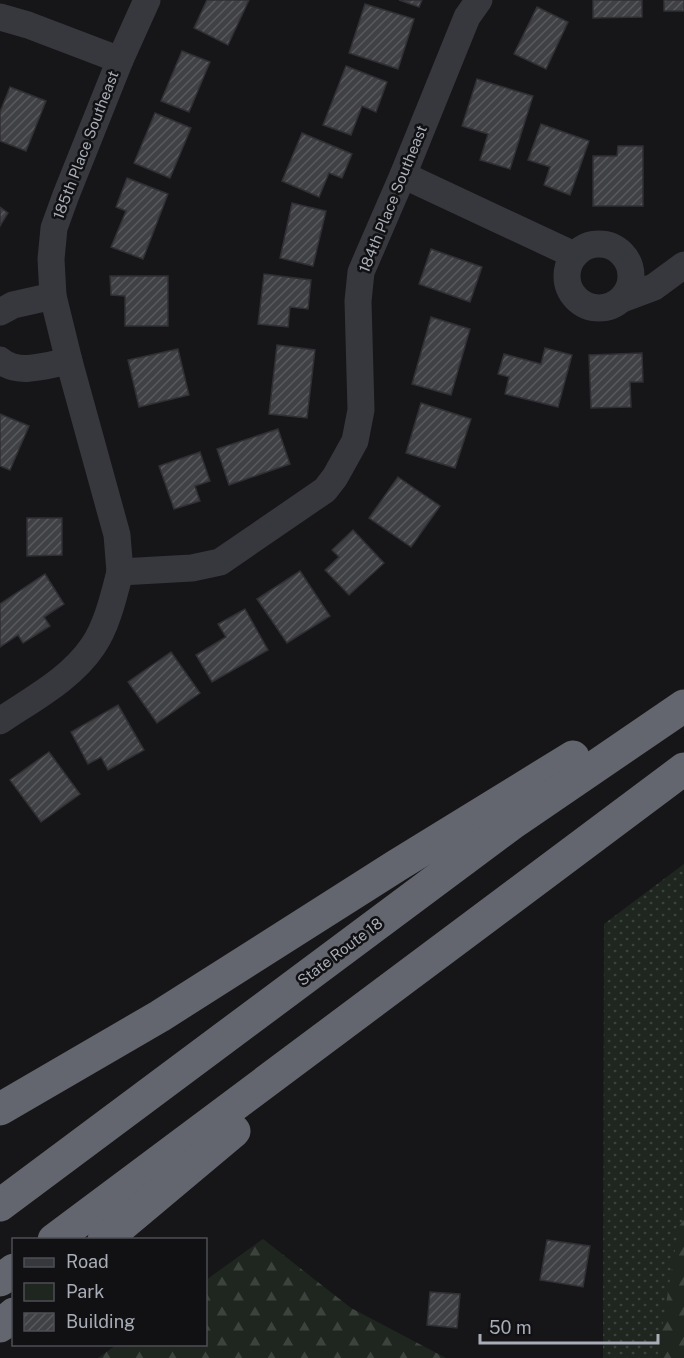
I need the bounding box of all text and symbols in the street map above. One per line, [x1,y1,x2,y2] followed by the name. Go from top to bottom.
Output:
[49,68,122,221] street label: 185th Place Southeast
[355,123,430,275] street label: 184th Place Southeast
[294,914,385,989] street label: State Route 18
[12,1238,207,1346] legend
[66,1251,109,1272] text: Road
[66,1281,104,1302] text: Park
[480,1307,658,1345] scale bar
[66,1311,135,1332] text: Building
[489,1317,532,1338] text: 50 m

